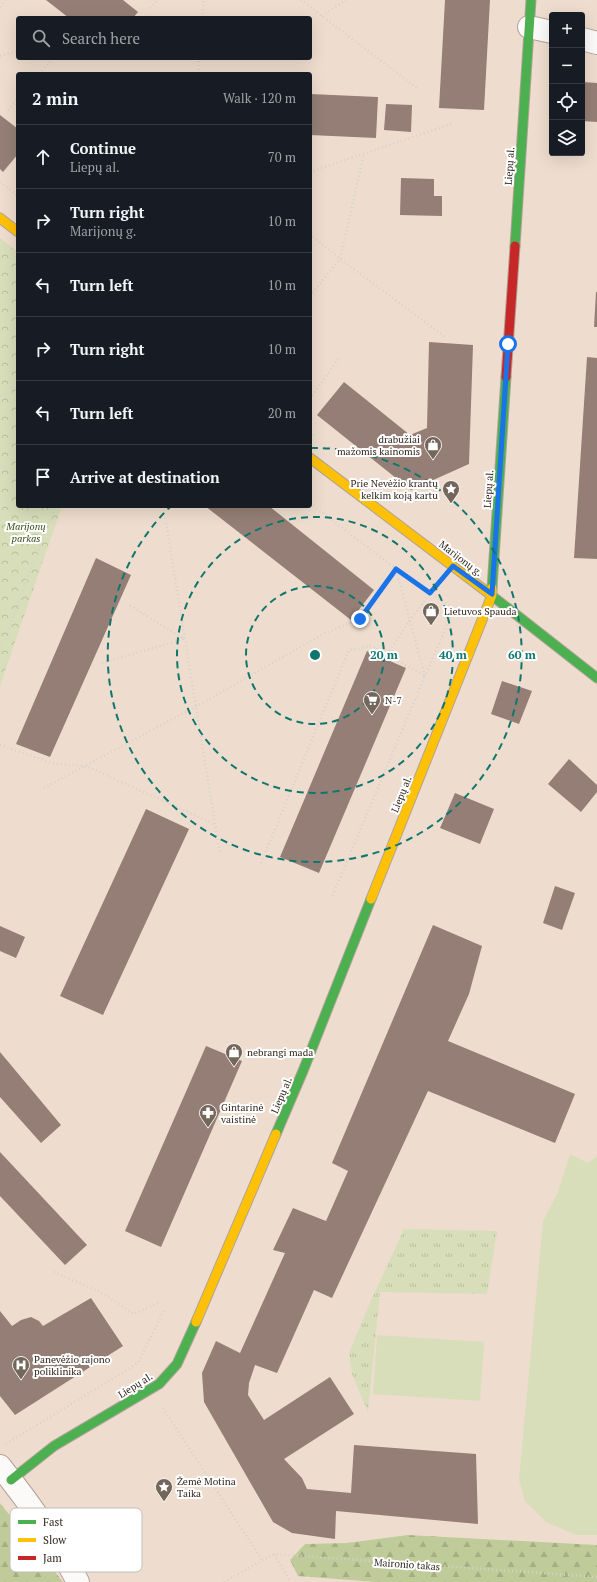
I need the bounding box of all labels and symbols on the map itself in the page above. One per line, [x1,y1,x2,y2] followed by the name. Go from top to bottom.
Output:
[502,146,517,186] street label: Liepų al.
[499,335,517,353] route start
[337,433,420,458] place label: drabužiai mažomis kainomis
[423,435,443,460] shop icon: drabužiai mažomis kainomis
[481,469,496,509] street label: Liepų al.
[350,477,438,502] place label: Prie Nevėžio krantų kelkim koją kartu
[441,479,461,504] place icon: Prie Nevėžio krantų kelkim koją kartu
[5,520,46,545] park label: Marijonų parkas
[436,538,485,579] street label: Marijonų g.
[421,601,441,626] shop icon: Lietuvos Spauda
[444,605,517,618] place label: Lietuvos Spauda
[351,610,369,628] route end
[370,647,398,662] text: 20 m
[439,647,467,662] text: 40 m
[508,647,536,662] text: 60 m
[308,648,322,662] centre of rings
[362,690,382,715] supermarket icon: N-7
[385,694,402,707] place label: N-7
[388,774,415,814] street label: Liepų al.
[224,1042,244,1067] shop icon: nebrangi mada
[247,1046,313,1059] place label: nebrangi mada
[268,1075,295,1115] street label: Liepų al.
[220,1101,263,1126] place label: Gintarinė vaistinė
[198,1103,218,1128] pharmacy icon: Gintarinė vaistinė
[34,1353,111,1378] place label: Panevėžio rajono poliklinika
[11,1355,31,1380] hospital icon: Panevėžio rajono poliklinika
[116,1370,155,1401] street label: Liepų al.
[177,1475,236,1500] place label: Žemė Motina Taika
[154,1477,174,1502] place icon: Žemė Motina Taika
[10,1508,142,1572] legend
[43,1515,63,1529] text: Fast
[43,1533,67,1547] text: Slow
[43,1551,62,1565] text: Jam
[373,1556,440,1573] street label: Maironio takas

